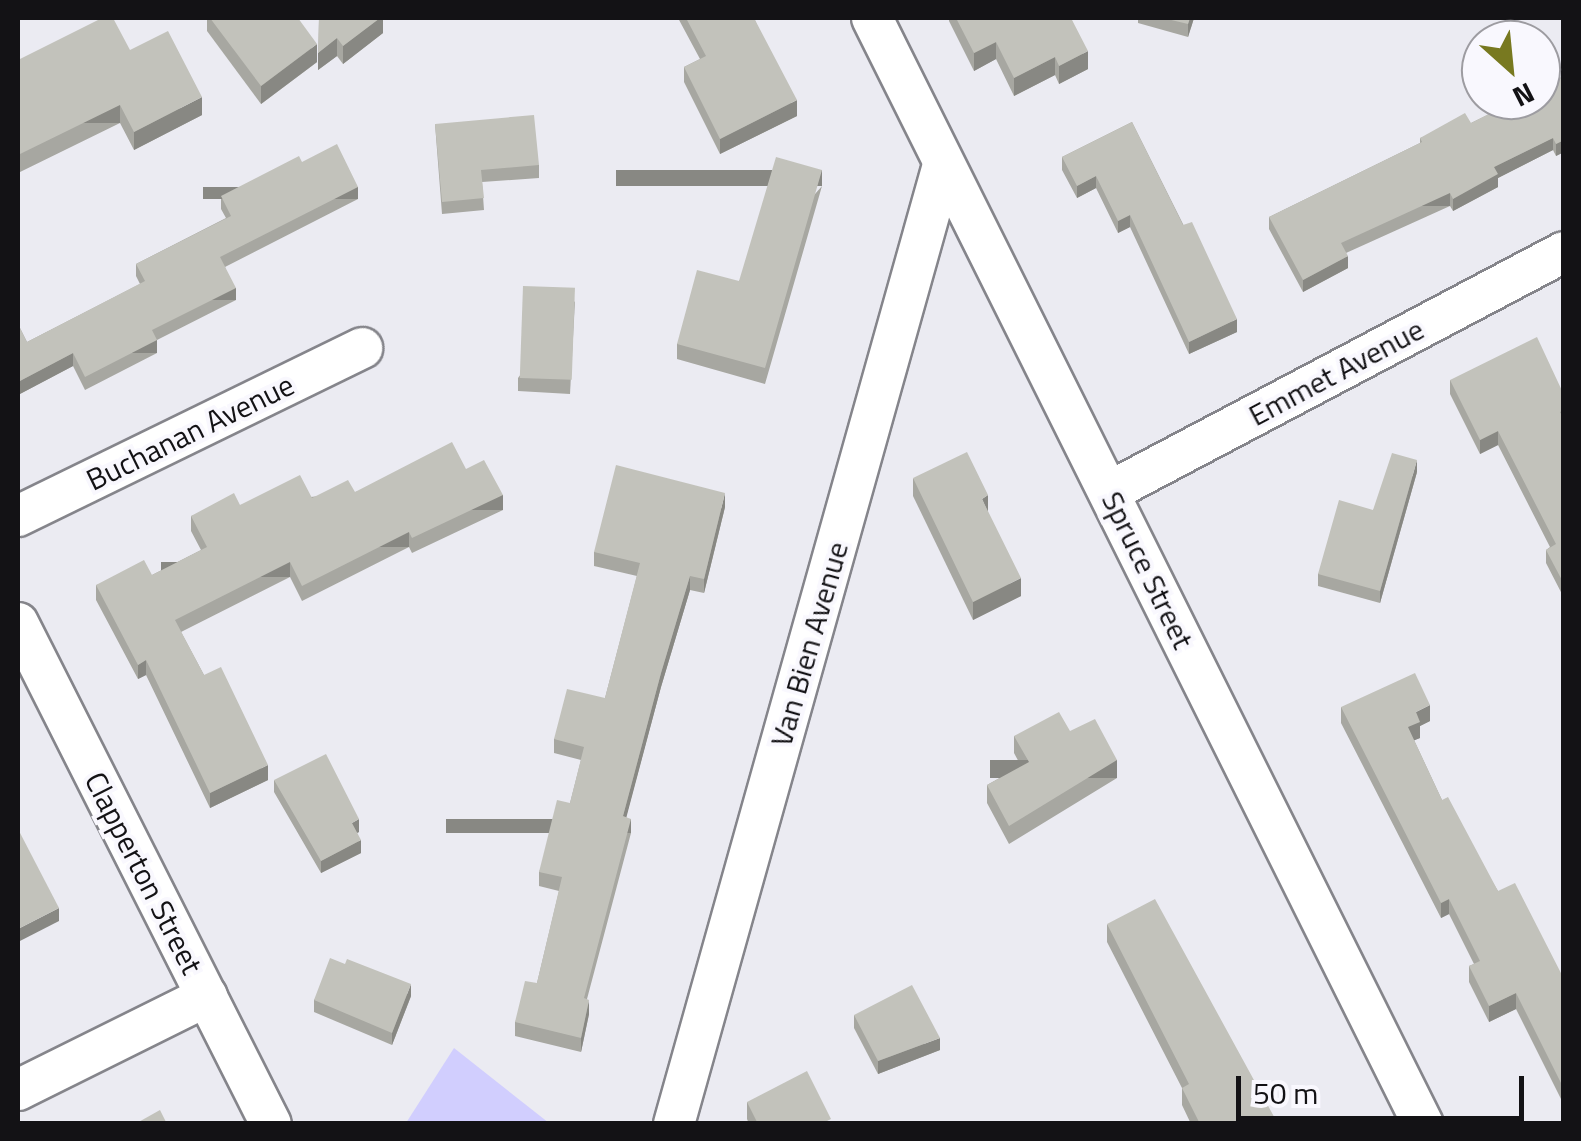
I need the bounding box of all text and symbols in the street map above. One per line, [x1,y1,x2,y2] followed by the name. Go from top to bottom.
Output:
[1461,20,1561,120] north arrow
[1506,72,1542,119] text: N
[1242,311,1430,433] street label: Emmet Avenue
[80,366,300,498] street label: Buchanan Avenue
[1094,486,1202,654] street label: Spruce Street
[763,538,855,750] street label: Van Bien Avenue
[78,766,210,980] street label: Clapperton Street
[1241,1056,1528,1118] scale bar
[1253,1070,1318,1116] text: 50 m

